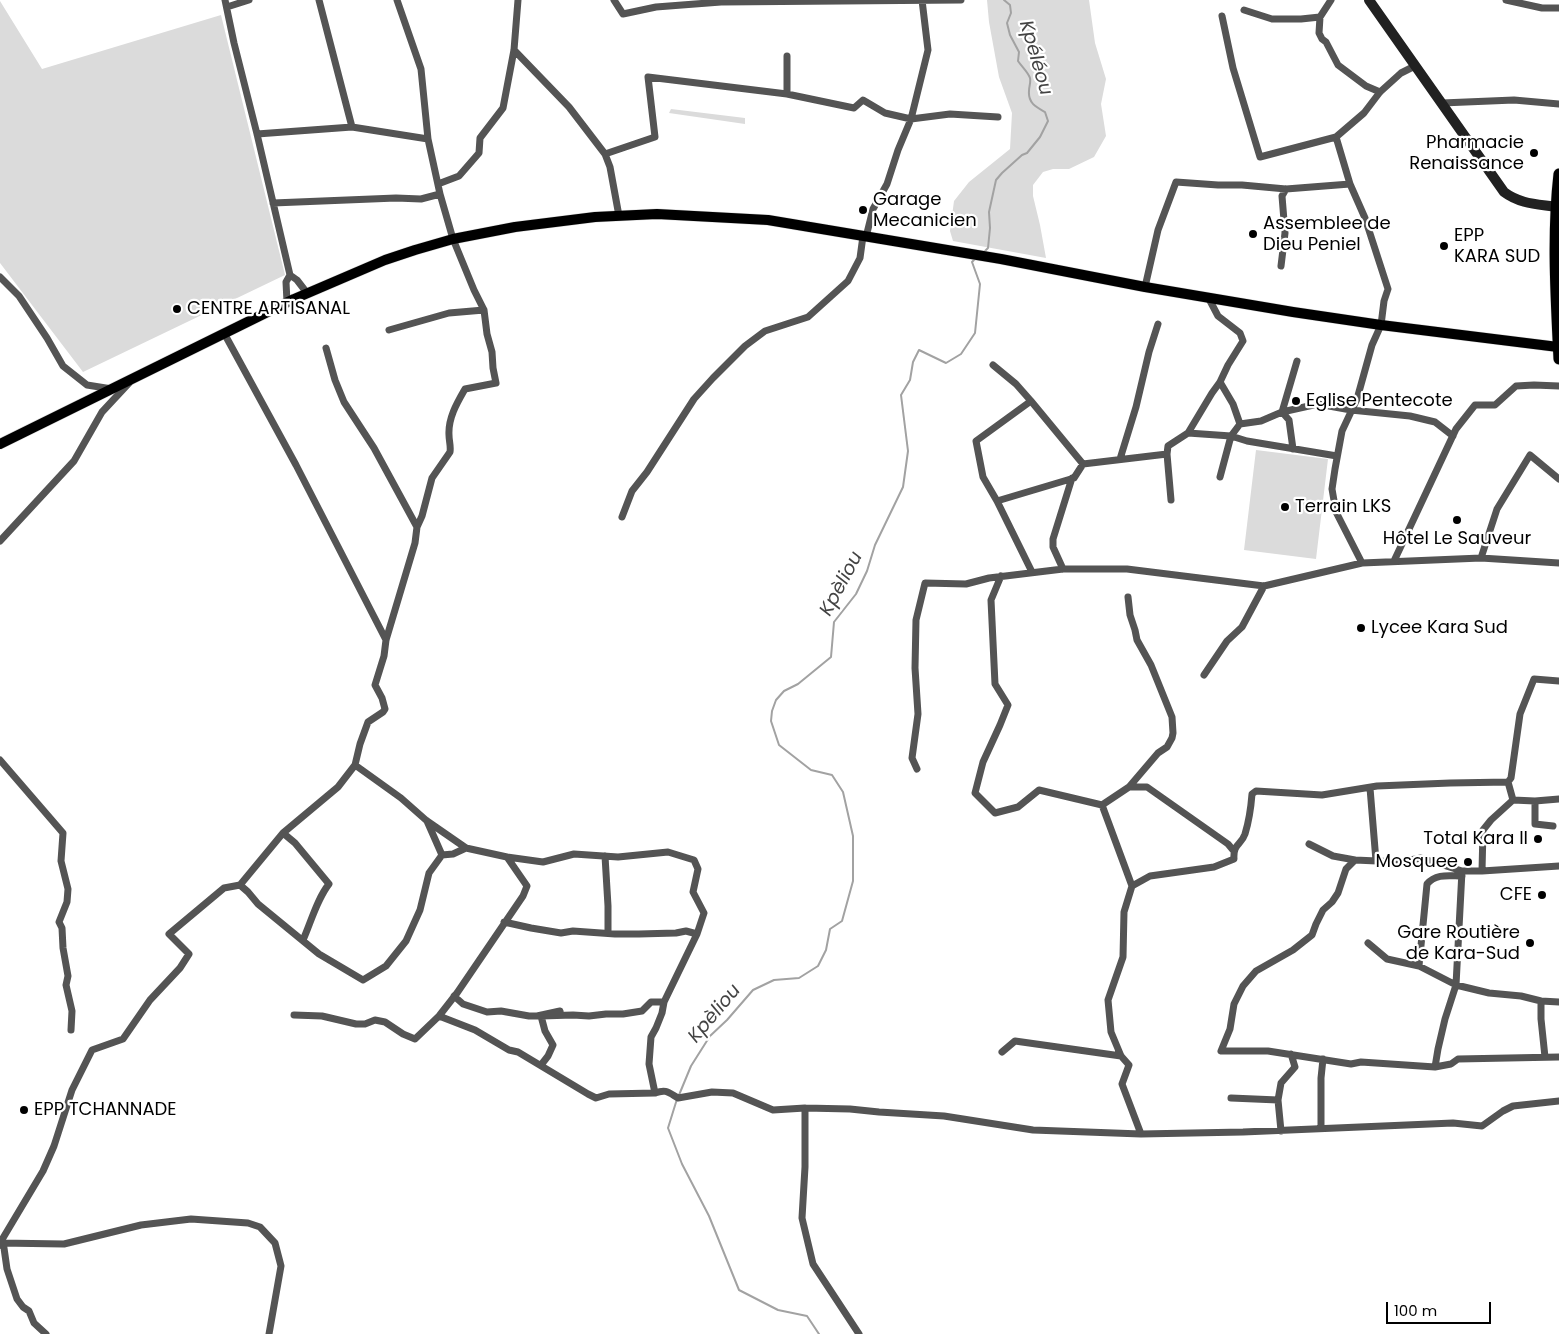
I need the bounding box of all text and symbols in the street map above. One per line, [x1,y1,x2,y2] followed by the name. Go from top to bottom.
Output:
[1013,18,1057,98] water label: Kpéléou
[1409,132,1524,174] place label: Pharmacie Renaissance
[1528,147,1540,159] marker: Pharmacie Renaissance
[873,189,977,232] place label: Garage Mecanicien
[857,204,869,216] marker: Garage Mecanicien
[1263,213,1391,255] place label: Assemblee de Dieu Peniel
[1454,225,1540,268] place label: EPP KARA SUD
[1247,228,1259,240] marker: Assemblee de Dieu Peniel
[1438,240,1450,252] marker: EPP KARA SUD
[187,298,350,320] place label: CENTRE ARTISANAL
[171,303,183,315] marker: CENTRE ARTISANAL
[1306,390,1453,412] place label: Eglise Pentecote
[1290,395,1302,407] marker: Eglise Pentecote
[1295,496,1391,518] place label: Terrain LKS
[1279,501,1291,513] marker: Terrain LKS
[1451,514,1463,526] marker: Hôtel Le Sauveur
[1383,528,1531,550] place label: Hôtel Le Sauveur
[816,548,868,620] water label: Kpèliou
[1371,617,1508,639] place label: Lycee Kara Sud
[1355,622,1367,634] marker: Lycee Kara Sud
[1423,828,1528,850] place label: Total Kara II
[1532,833,1544,845] marker: Total Kara II
[1376,851,1458,873] place label: Mosquee
[1462,856,1474,868] marker: Mosquee
[1500,884,1532,906] place label: CFE
[1536,889,1548,901] marker: CFE
[1397,922,1520,964] place label: Gare Routière de Kara-Sud
[1524,937,1536,949] marker: Gare Routière de Kara-Sud
[684,980,746,1048] water label: Kpèliou
[34,1099,177,1121] place label: EPP TCHANNADE
[18,1104,30,1116] marker: EPP TCHANNADE
[1389,1292,1494,1324] scale bar
[1394,1300,1437,1321] text: 100 m

